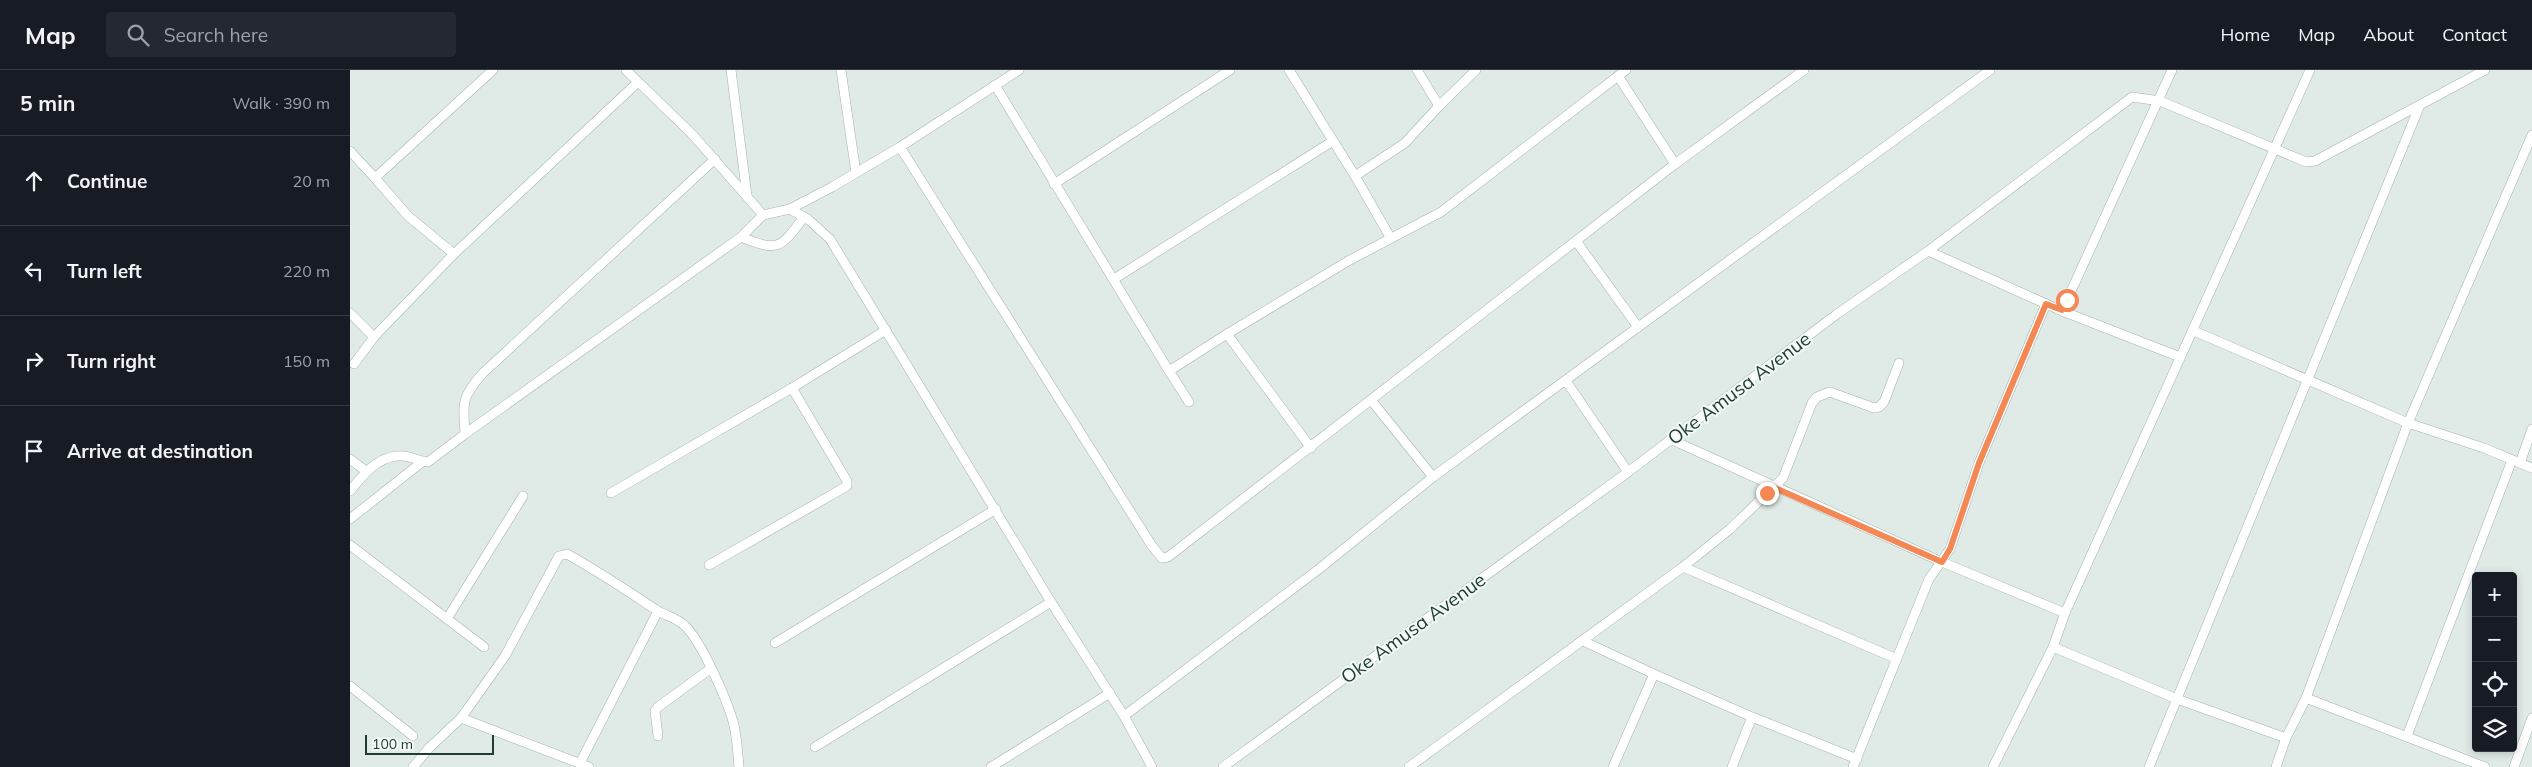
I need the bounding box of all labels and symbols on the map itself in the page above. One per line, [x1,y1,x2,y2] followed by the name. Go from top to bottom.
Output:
[2056,289,2079,312] route start
[1663,326,1815,450] street label: Oke Amusa Avenue
[1756,482,1779,505] route end
[1336,567,1490,689] street label: Oke Amusa Avenue
[365,732,494,755] scale bar

